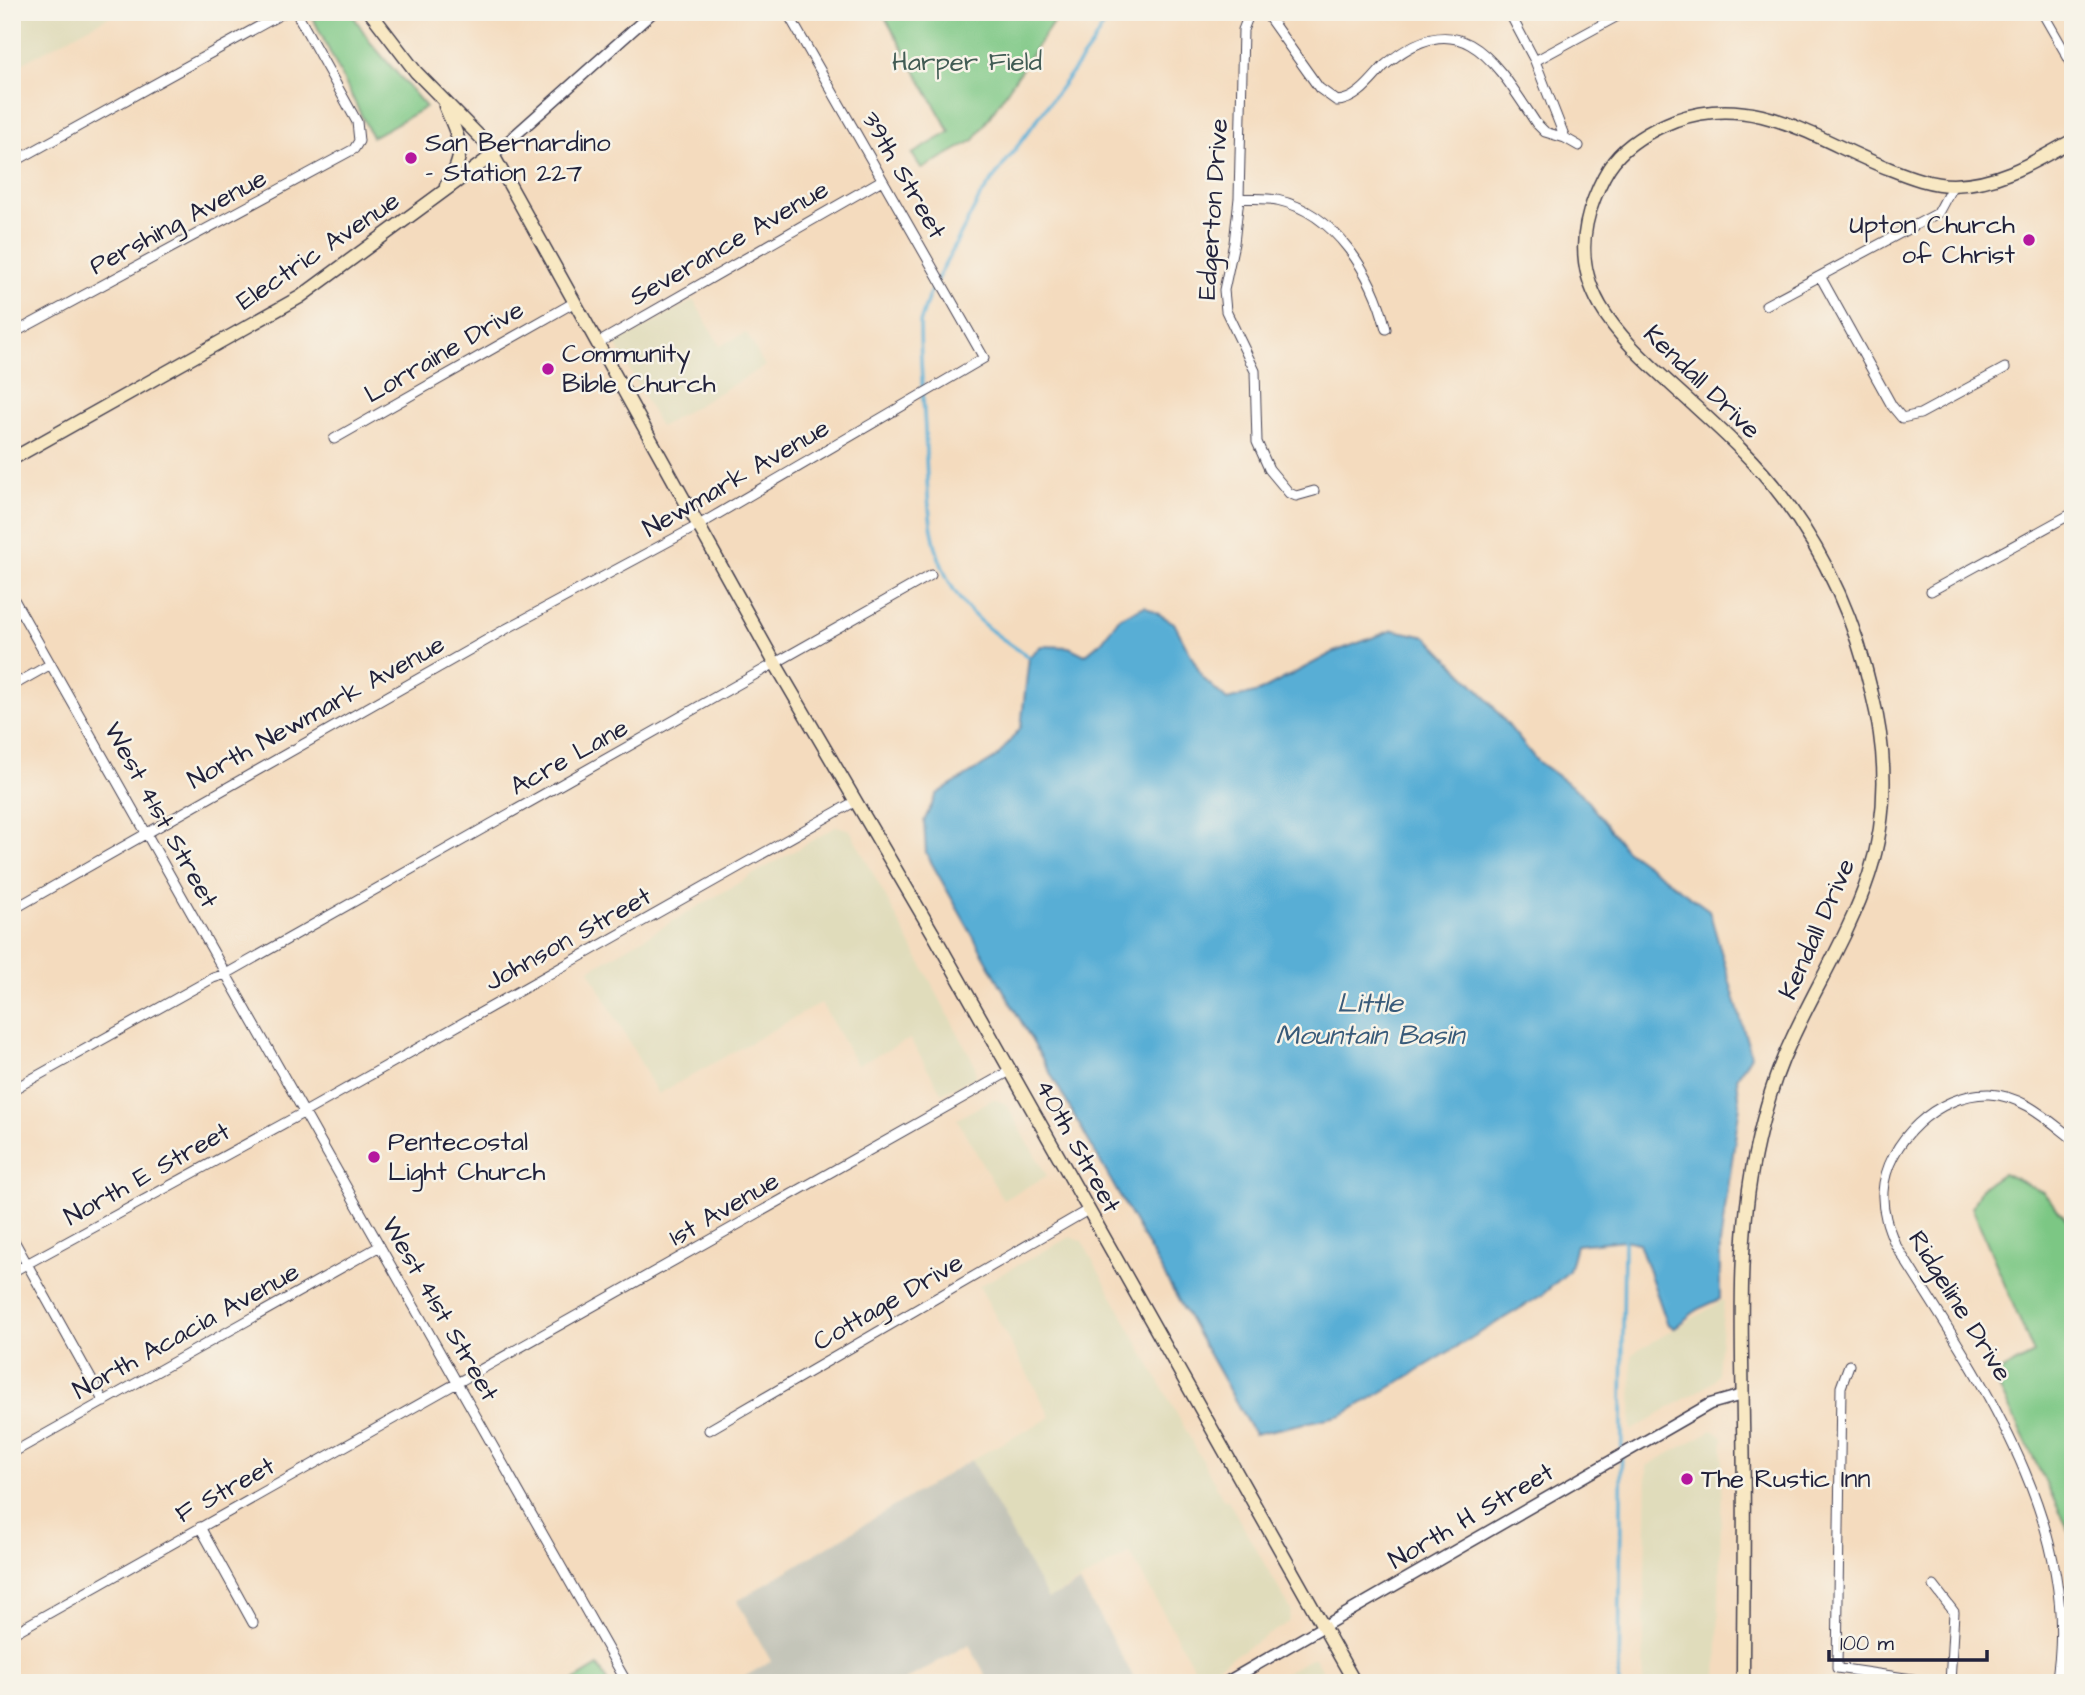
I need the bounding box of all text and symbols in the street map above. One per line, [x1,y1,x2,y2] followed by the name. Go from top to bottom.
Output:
[892,44,1042,80] park label: Harper Field
[853,104,955,246] street label: 39th Street
[1189,117,1239,301] street label: Edgerton Drive
[425,125,611,191] place label: San Bernardino - Station 227
[403,150,419,166] marker: San Bernardino - Station 227
[83,160,274,286] street label: Pershing Avenue
[623,171,835,315] street label: Severance Avenue
[229,183,407,319] street label: Electric Avenue
[1849,207,2015,273] place label: Upton Church of Christ
[2021,232,2037,248] marker: Upton Church of Christ
[358,292,530,412] street label: Lorraine Drive
[1635,317,1769,447] street label: Kendall Drive
[562,336,716,402] place label: Community Bible Church
[540,361,556,377] marker: Community Bible Church
[636,410,836,546] street label: Newmark Avenue
[181,626,451,798] street label: North Newmark Avenue
[503,710,635,804] street label: Acre Lane
[95,715,227,915] street label: West 41st Street
[1770,853,1864,1005] street label: Kendall Drive
[478,878,658,1000] street label: Johnson Street
[1276,984,1466,1055] water label: Little Mountain Basin
[1026,1073,1130,1220] street label: 40th Street
[57,1113,237,1235] street label: North E Street
[388,1124,545,1192] place label: Pentecostal Light Church
[366,1149,382,1165] marker: Pentecostal Light Church
[662,1163,786,1255] street label: 1st Avenue
[372,1210,508,1408] street label: West 41st Street
[1898,1224,2021,1389] street label: Ridgeline Drive
[806,1244,971,1361] street label: Cottage Drive
[66,1254,306,1408] street label: North Acacia Avenue
[169,1448,282,1532] street label: F Street
[1382,1454,1561,1578] street label: North H Street
[1701,1461,1871,1497] place label: The Rustic Inn
[1679,1471,1695,1487] marker: The Rustic Inn
[1829,1618,1987,1662] scale bar
[1840,1629,1895,1658] text: 100 m

